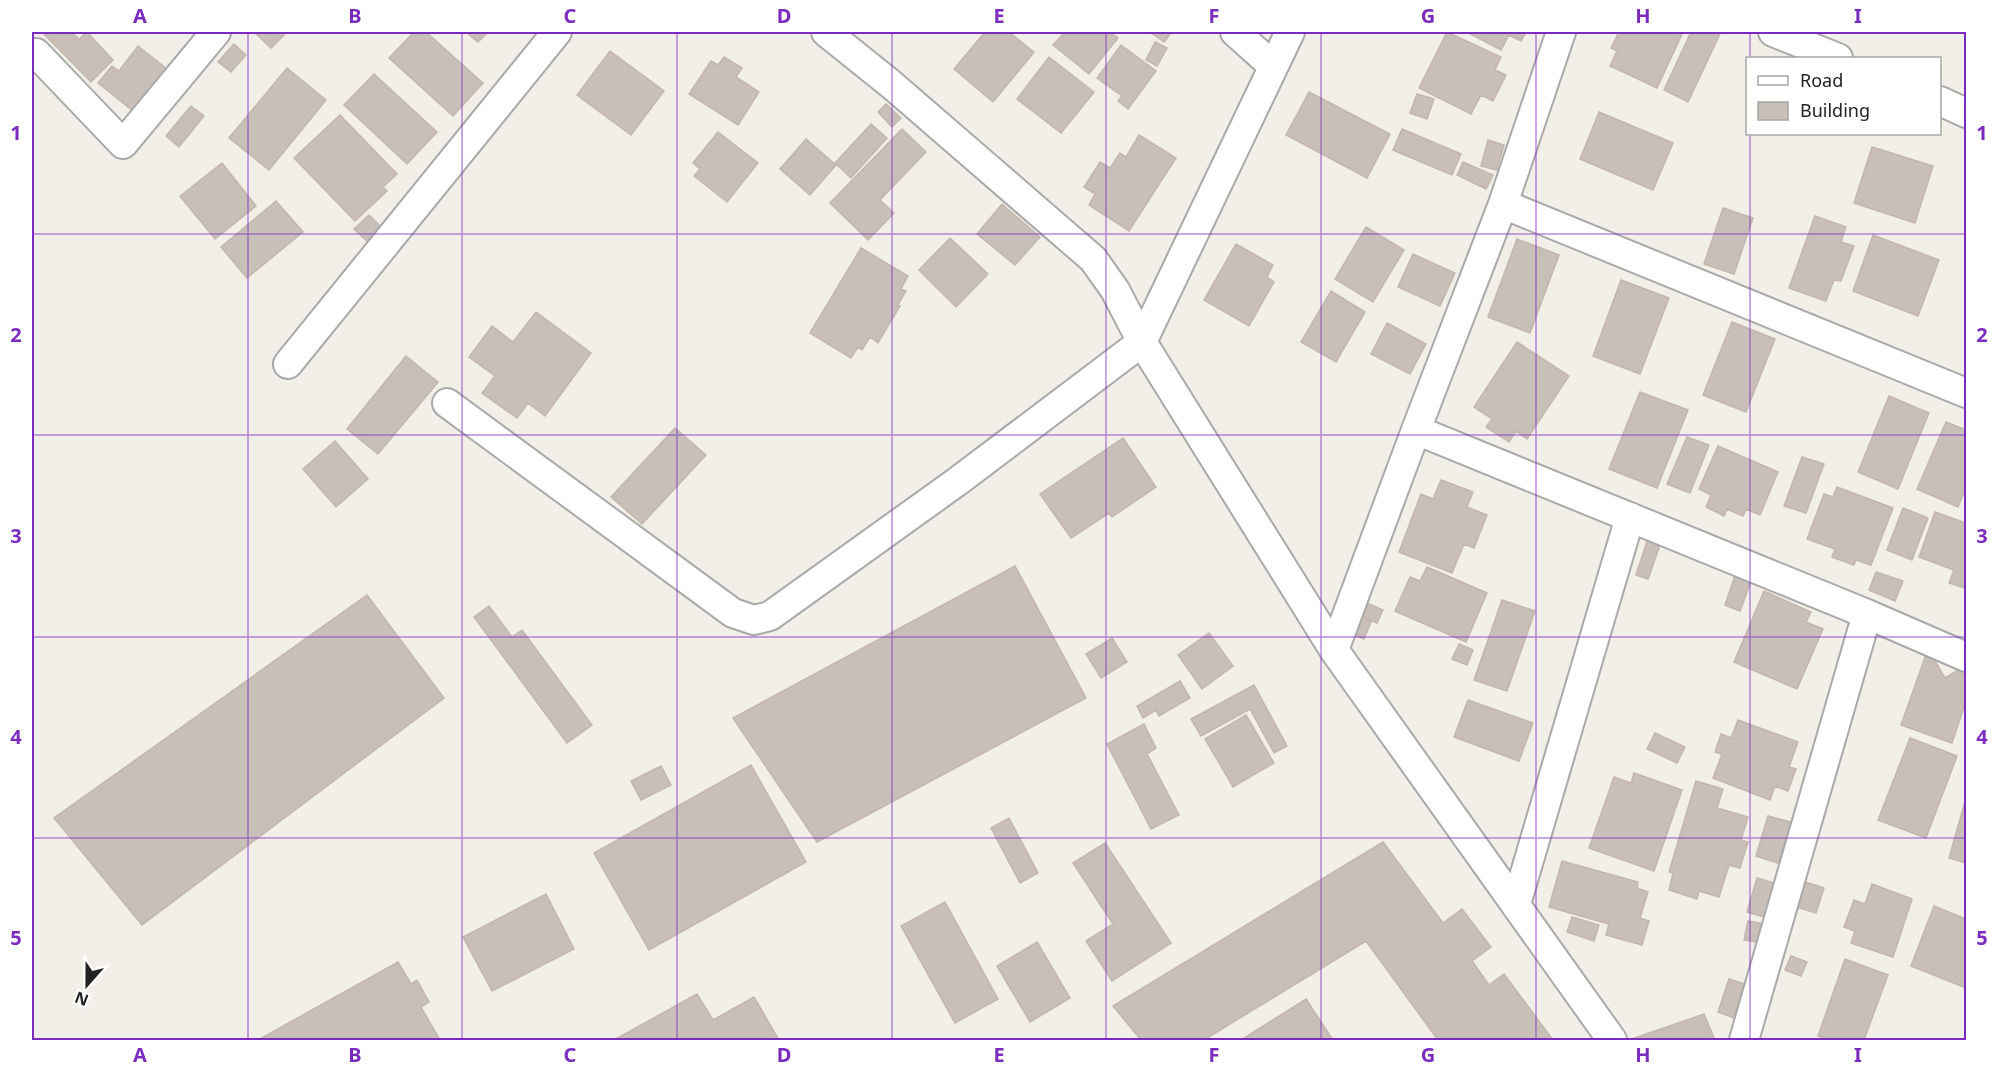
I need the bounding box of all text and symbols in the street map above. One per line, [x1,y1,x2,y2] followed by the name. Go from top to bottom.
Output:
[133,2,147,29] text: A
[348,2,362,29] text: B
[564,2,577,29] text: C
[777,2,791,29] text: D
[993,2,1005,29] text: E
[1209,2,1219,29] text: F
[1421,2,1435,29] text: G
[1635,2,1651,29] text: H
[1854,2,1862,29] text: I
[1746,57,1941,135] legend
[1800,68,1843,92] text: Road
[1800,98,1870,122] text: Building
[10,119,22,146] text: 1
[1976,119,1988,146] text: 1
[10,321,22,348] text: 2
[1976,321,1988,348] text: 2
[10,522,22,549] text: 3
[1976,522,1988,549] text: 3
[10,723,22,750] text: 4
[1976,723,1988,750] text: 4
[10,924,22,951] text: 5
[1976,924,1988,951] text: 5
[57,955,117,1015] north arrow
[72,986,92,1012] text: N
[133,1041,147,1068] text: A
[348,1041,362,1068] text: B
[564,1041,577,1068] text: C
[777,1041,791,1068] text: D
[993,1041,1005,1068] text: E
[1209,1041,1219,1068] text: F
[1421,1041,1435,1068] text: G
[1635,1041,1651,1068] text: H
[1854,1041,1862,1068] text: I

